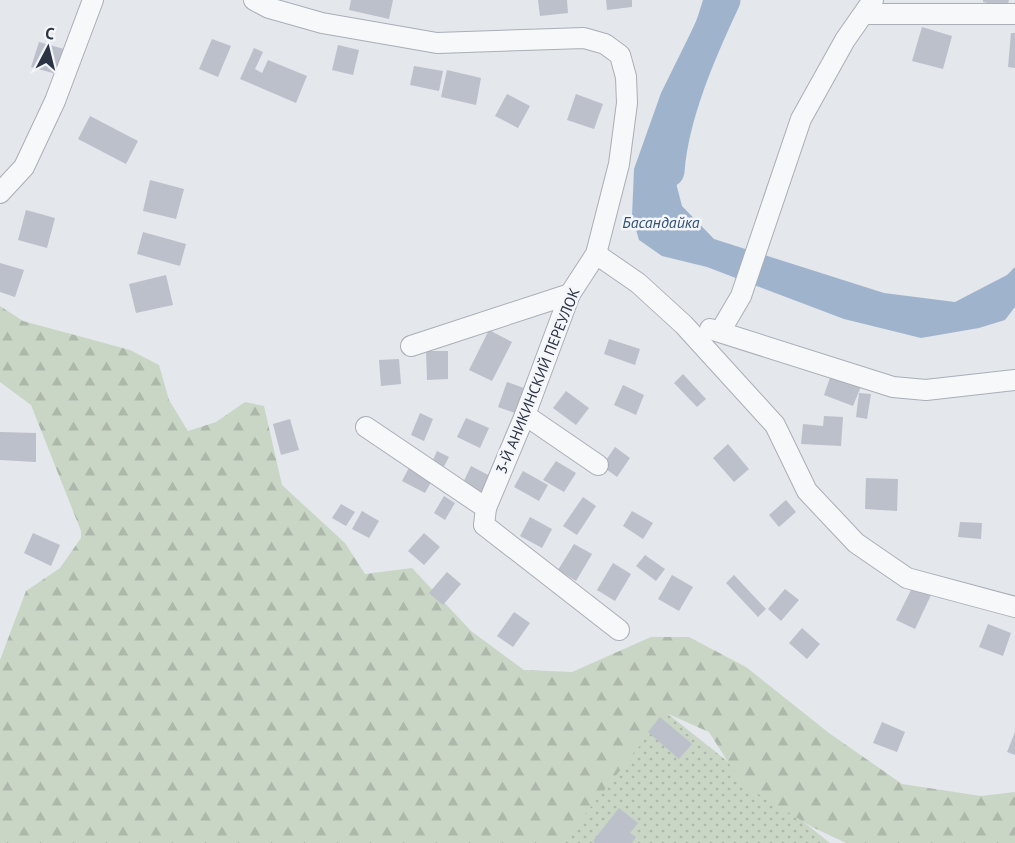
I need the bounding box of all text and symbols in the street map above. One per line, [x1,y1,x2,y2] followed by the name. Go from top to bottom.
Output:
[18,18,78,78] north arrow
[44,23,56,44] text: С
[622,212,700,232] water label: Басандайка
[491,285,584,477] street label: 3-Й АНИКИНСКИЙ ПЕРЕУЛОК

